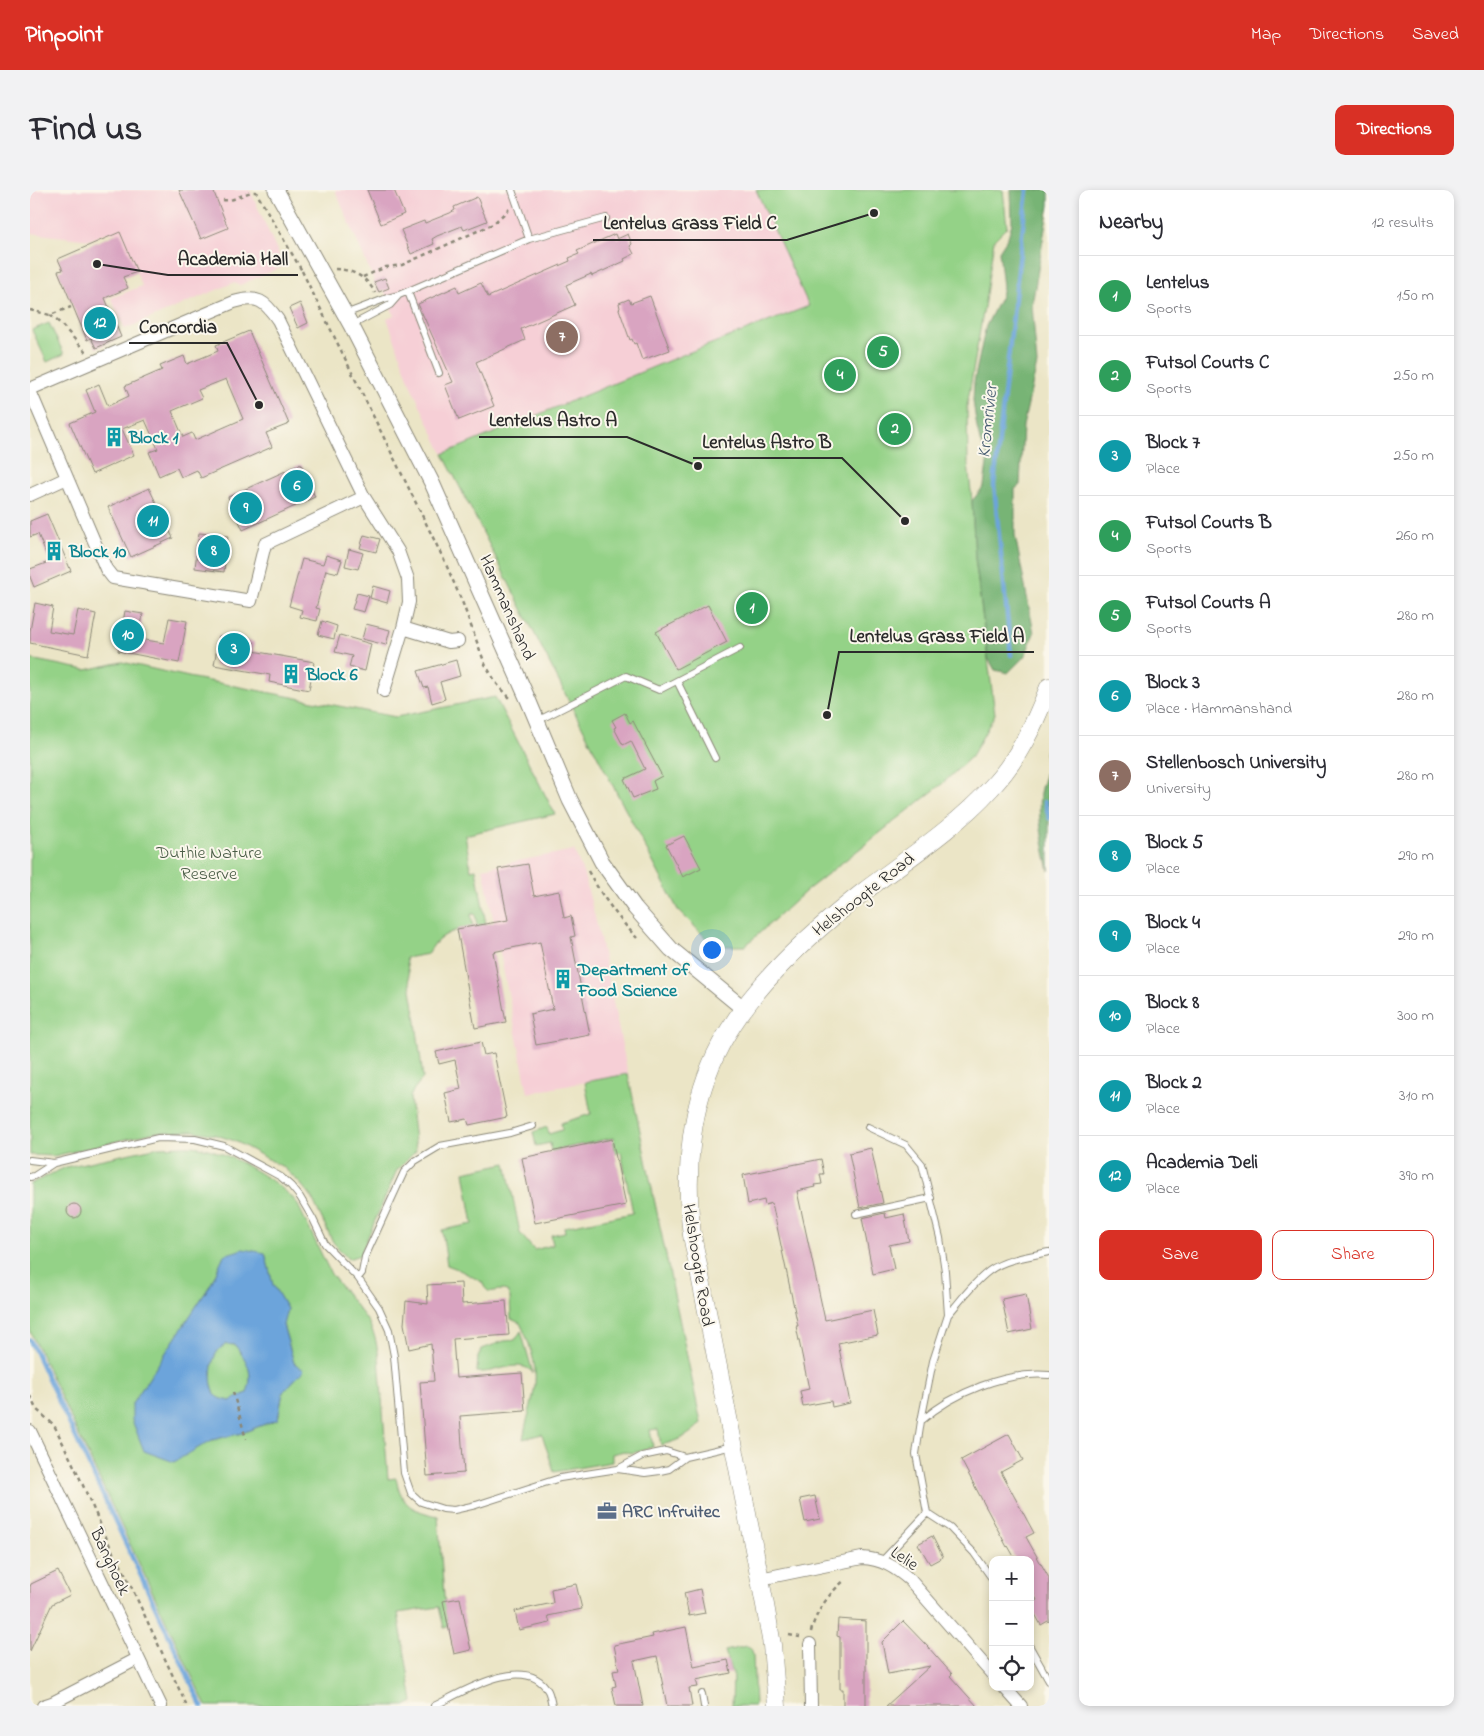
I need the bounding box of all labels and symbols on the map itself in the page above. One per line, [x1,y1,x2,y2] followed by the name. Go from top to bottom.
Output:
[593,206,787,240] callout: Lentelus Grass Field C
[603,211,777,238] text: Lentelus Grass Field C
[168,241,298,275] callout: Academia Hall
[178,247,288,274] text: Academia Hall
[84,304,116,342] pin: 12
[129,309,227,343] callout: Concordia
[139,315,217,342] text: Concordia
[546,318,578,356] pin: 7
[867,333,899,371] pin: 5
[824,356,856,394] pin: 4
[971,381,1006,460] water label: Kromrivier
[479,403,627,437] callout: Lentelus Astro A
[489,408,617,435] text: Lentelus Astro A
[879,410,911,448] pin: 2
[693,424,842,458] callout: Lentelus Astro B
[103,426,125,448] building icon: Block 1
[128,426,179,452] place label: Block 1
[702,430,832,457] text: Lentelus Astro B
[281,467,313,505] pin: 6
[230,489,262,527] pin: 9
[137,502,169,540] pin: 11
[198,532,230,570] pin: 8
[43,540,65,562] building icon: Block 10
[68,540,127,566] place label: Block 10
[471,551,541,665] street label: Hammanshand
[736,589,768,627] pin: 1
[112,616,144,654] pin: 10
[839,618,1034,652] callout: Lentelus Grass Field A
[850,624,1025,651] text: Lentelus Grass Field A
[218,630,250,668] pin: 3
[280,663,302,685] building icon: Block 6
[305,663,358,689] place label: Block 6
[155,841,263,888] park label: Duthie Nature Reserve
[807,847,922,945] street label: Helshoogte Road
[699,937,725,963] your location
[577,958,690,1005] place label: Department of Food Science
[552,968,574,990] building icon: Department of Food Science
[674,1202,720,1329] street label: Helshoogte Road
[596,1500,618,1522] office icon: ARC Infruitec
[622,1500,721,1526] place label: ARC Infruitec
[81,1523,136,1600] street label: Banghoek
[885,1541,924,1579] street label: Lelie

